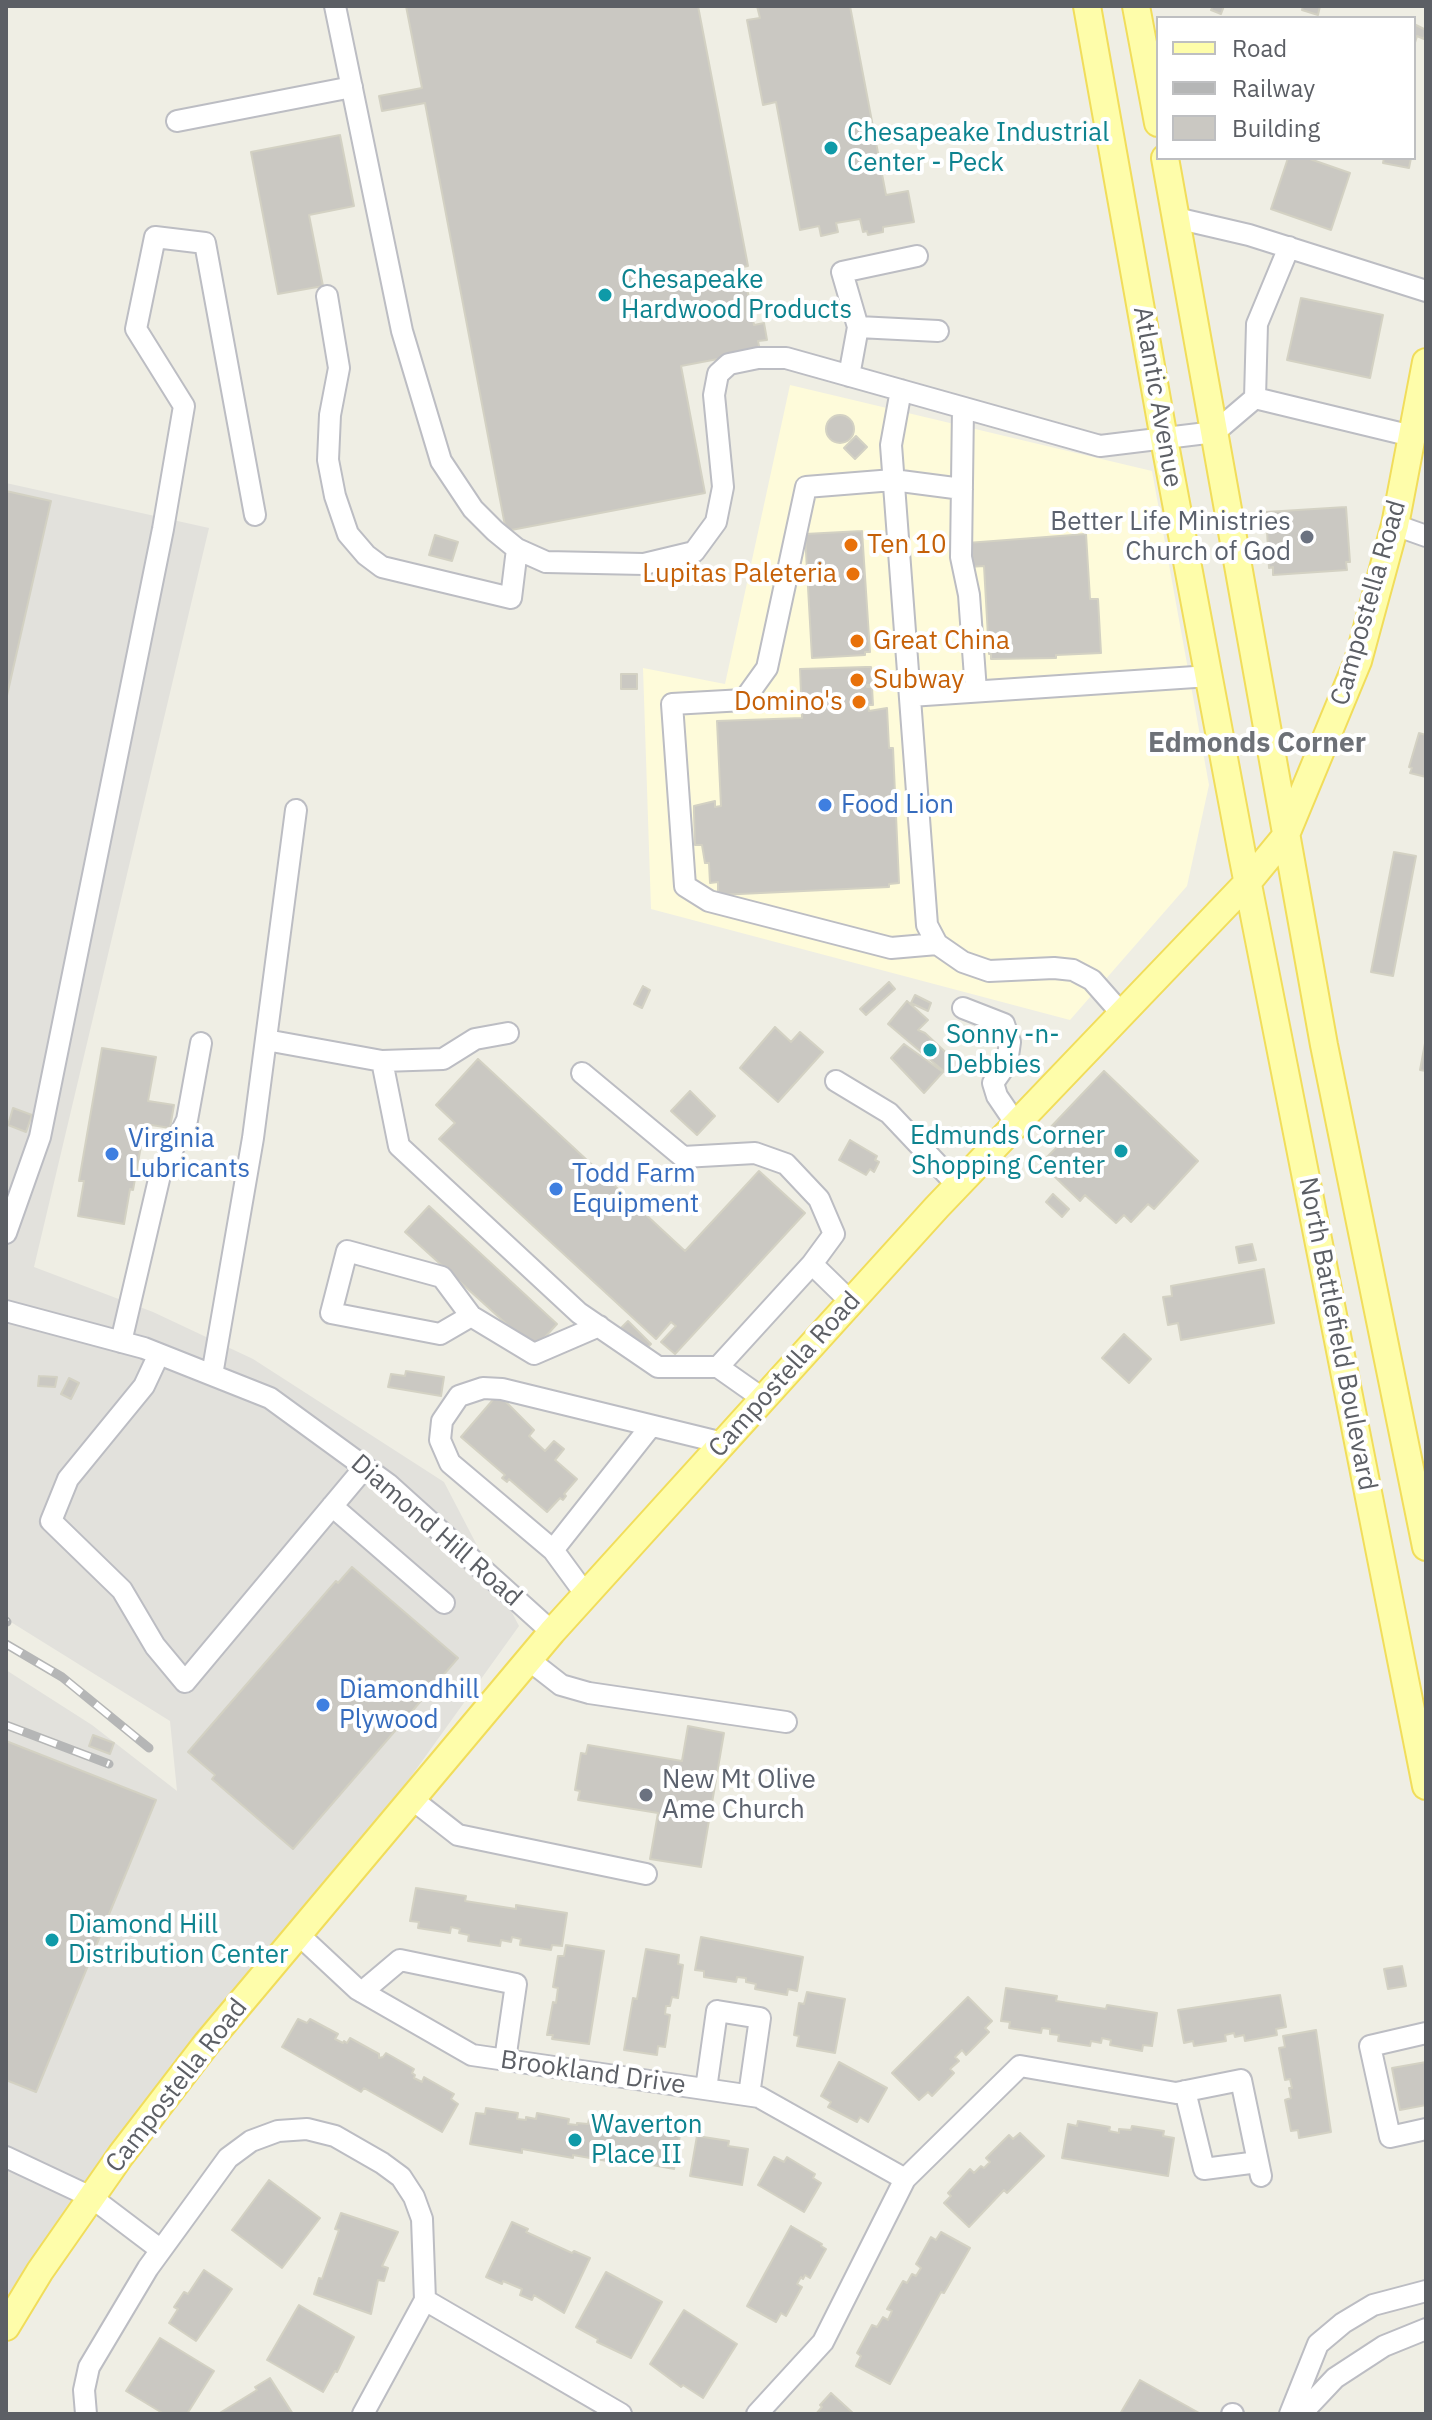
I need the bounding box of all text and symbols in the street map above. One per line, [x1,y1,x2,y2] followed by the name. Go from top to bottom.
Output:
[1156,16,1416,160] legend
[1232,32,1287,64] text: Road
[1232,72,1315,104] text: Railway
[1232,112,1320,144] text: Building
[847,117,1109,178] place label: Chesapeake Industrial Center - Peck
[822,139,840,157] marker: Chesapeake Industrial Center - Peck
[621,264,852,326] place label: Chesapeake Hardwood Products
[596,286,614,304] marker: Chesapeake Hardwood Products
[1126,304,1188,490] street label: Atlantic Avenue
[1325,497,1413,709] street label: Campostella Road
[1050,506,1291,568] place label: Better Life Ministries Church of God
[1298,528,1316,546] marker: Better Life Ministries Church of God
[867,529,947,561] place label: Ten 10
[842,536,860,554] marker: Ten 10
[642,558,837,590] place label: Lupitas Paleteria
[844,565,862,583] marker: Lupitas Paleteria
[873,625,1010,657] place label: Great China
[848,632,866,650] marker: Great China
[873,664,964,696] place label: Subway
[848,671,866,689] marker: Subway
[734,686,843,718] place label: Domino's
[850,693,868,711] marker: Domino's
[1148,727,1366,761] district label: Edmonds Corner
[841,789,954,821] place label: Food Lion
[816,796,834,814] marker: Food Lion
[946,1019,1060,1080] place label: Sonny -n- Debbies
[921,1041,939,1059] marker: Sonny -n- Debbies
[910,1120,1105,1182] place label: Edmunds Corner Shopping Center
[128,1123,250,1184] place label: Virginia Lubricants
[1112,1142,1130,1160] marker: Edmunds Corner Shopping Center
[103,1145,121,1163] marker: Virginia Lubricants
[572,1158,699,1220] place label: Todd Farm Equipment
[1291,1175,1383,1493] street label: North Battlefield Boulevard
[547,1180,565,1198] marker: Todd Farm Equipment
[702,1286,868,1464] street label: Campostella Road
[344,1448,528,1614] street label: Diamond Hill Road
[339,1674,479,1736] place label: Diamondhill Plywood
[314,1696,332,1714] marker: Diamondhill Plywood
[662,1764,816,1826] place label: New Mt Olive Ame Church
[637,1786,655,1804] marker: New Mt Olive Ame Church
[68,1909,289,1970] place label: Diamond Hill Distribution Center
[43,1931,61,1949] marker: Diamond Hill Distribution Center
[99,1993,255,2179] street label: Campostella Road
[498,2045,688,2101] street label: Brookland Drive
[591,2109,702,2170] place label: Waverton Place II
[566,2131,584,2149] marker: Waverton Place II

